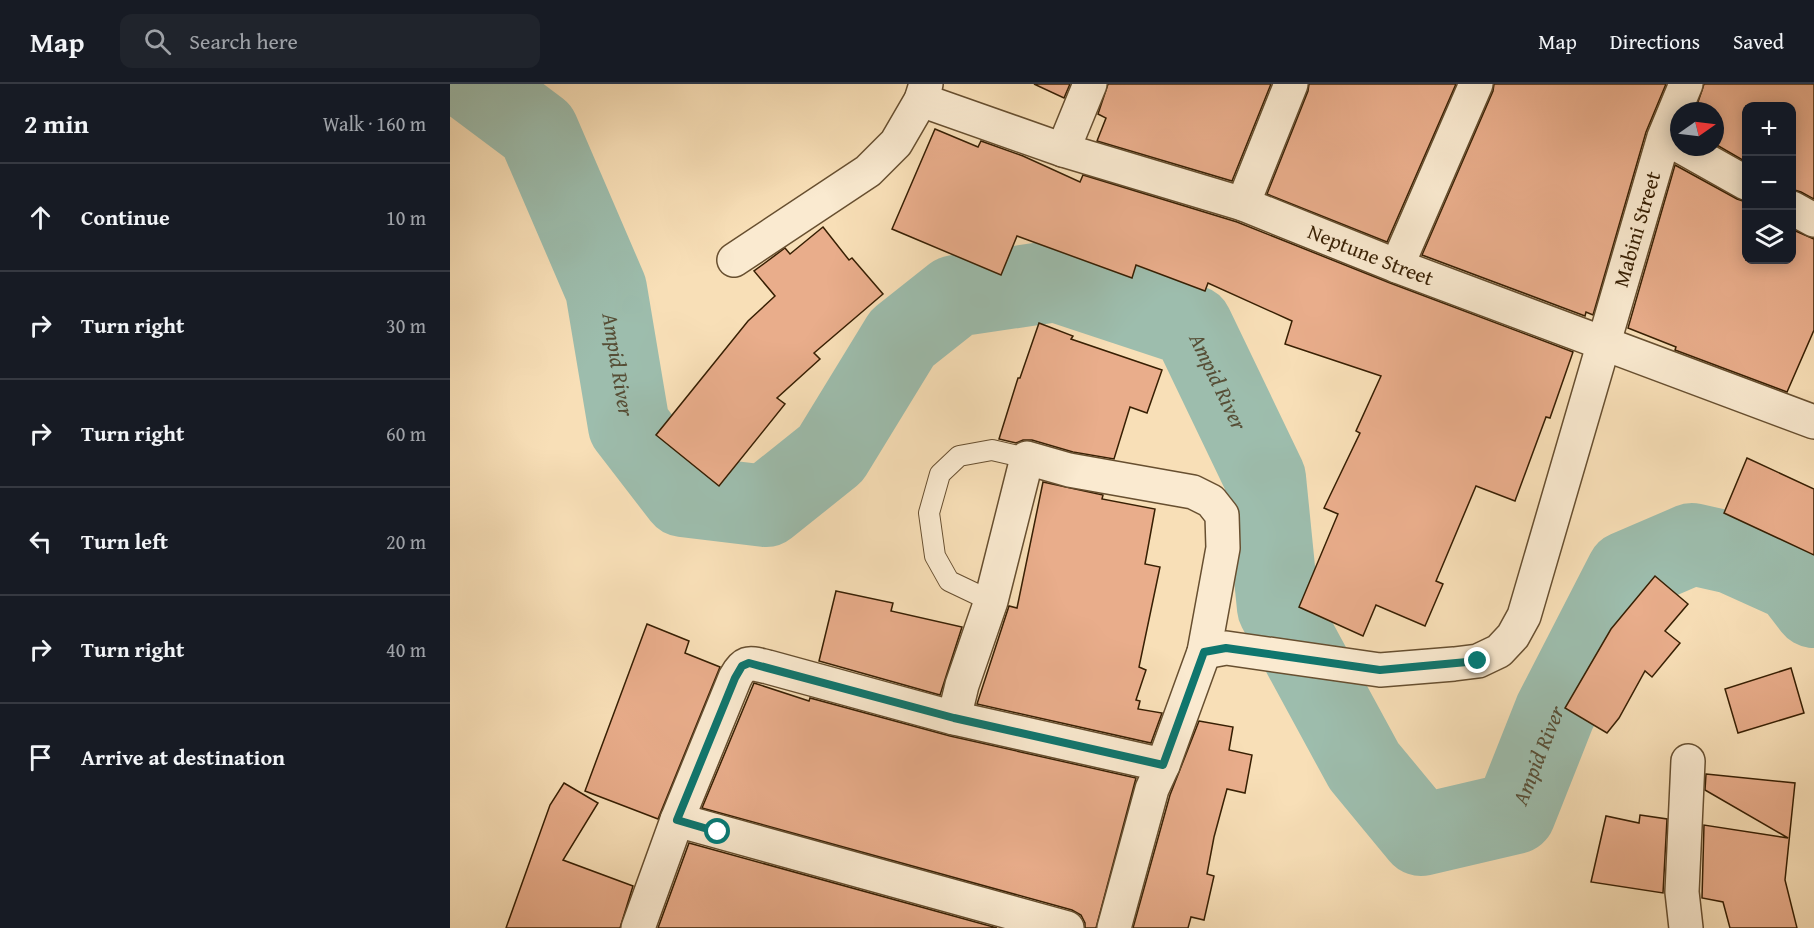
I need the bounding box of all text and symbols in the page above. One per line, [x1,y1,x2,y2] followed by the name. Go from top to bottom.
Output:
[120,14,540,68] search box
[30,21,84,62] text: Map
[141,25,174,58] icon: search
[189,25,298,57] text: Search here
[1538,26,1577,57] text: Map
[1610,26,1700,57] text: Directions
[1733,26,1784,57] text: Saved
[1670,102,1724,156] north arrow
[1742,102,1796,264] map controls
[1742,102,1796,156] button: +
[24,104,89,143] text: 2 min
[323,109,426,138] text: Walk · 160 m
[1742,156,1796,210] button: −
[1605,167,1668,291] street label: Mabini Street
[24,201,57,234] icon: ahead
[81,201,170,233] text: Continue
[386,203,426,232] text: 10 m
[1742,210,1796,264] button: layers
[1303,216,1439,294] street label: Neptune Street
[24,309,57,342] icon: right
[81,309,184,341] text: Turn right
[594,309,643,419] water label: Ampid River
[386,311,426,340] text: 30 m
[1181,326,1256,436] water label: Ampid River
[24,417,57,450] icon: right
[81,417,184,449] text: Turn right
[386,419,426,448] text: 60 m
[24,525,57,558] icon: left
[81,525,168,557] text: Turn left
[386,527,426,556] text: 20 m
[24,633,57,666] icon: right
[81,633,184,665] text: Turn right
[386,635,426,664] text: 40 m
[1464,647,1490,673] route end
[1503,699,1572,811] water label: Ampid River
[24,741,57,774] icon: arrive
[81,741,285,773] text: Arrive at destination
[704,818,730,844] route start

